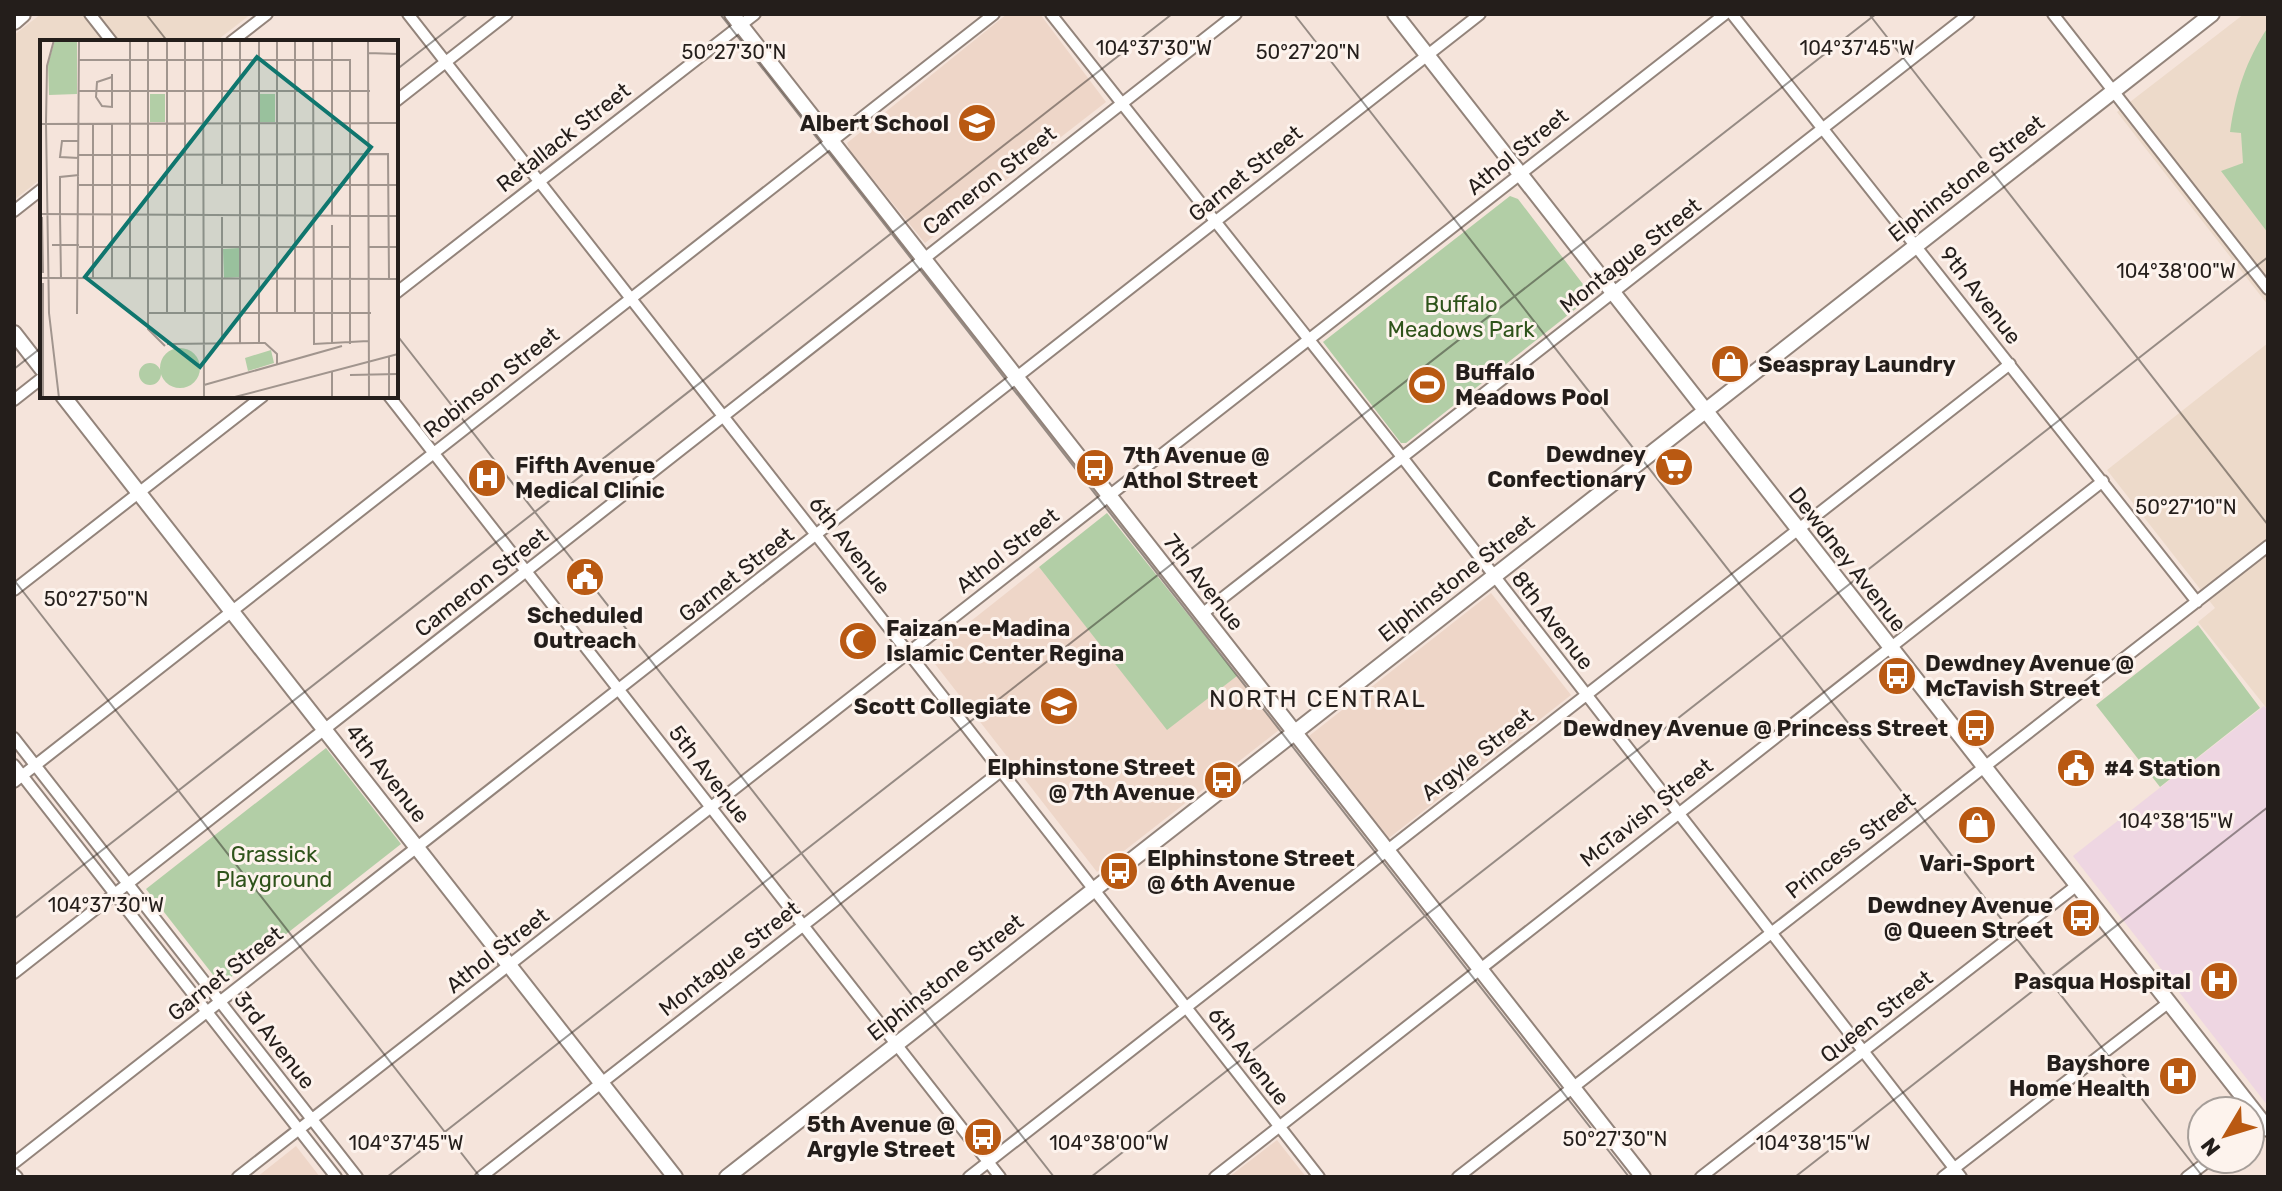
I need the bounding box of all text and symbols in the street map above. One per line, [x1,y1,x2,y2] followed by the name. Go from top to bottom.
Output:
[1096,36,1212,60] text: 104°37'30"W
[1800,36,1914,60] text: 104°37'45"W
[40,40,398,398] inset map
[682,40,786,64] text: 50°27'30"N
[1256,40,1360,64] text: 50°27'20"N
[491,77,636,198] street label: Retallack Street
[956,102,998,144] school or university icon: Albert School
[1461,102,1574,201] street label: Athol Street
[1883,109,2050,248] street label: Elphinstone Street
[800,110,949,137] place label: Albert School
[1183,119,1308,228] street label: Garnet Street
[917,120,1062,241] street label: Cameron Street
[1554,192,1707,319] street label: Montague Street
[1934,241,2027,350] street label: 9th Avenue
[2116,259,2236,283] text: 104°38'00"W
[1387,291,1535,343] park label: Buffalo Meadows Park
[418,321,565,444] street label: Robinson Street
[1709,343,1751,385] shop icon: Seaspray Laundry
[1758,351,1956,378] place label: Seaspray Laundry
[1455,359,1609,411] place label: Buffalo Meadows Pool
[1406,364,1448,406] sports icon: Buffalo Meadows Pool
[1487,441,1646,493] place label: Dewdney Confectionary
[1123,442,1270,494] place label: 7th Avenue @ Athol Street
[1653,446,1695,488] supermarket icon: Dewdney Confectionary
[1074,447,1116,489] bus stop icon: 7th Avenue @ Athol Street
[515,452,665,504] place label: Fifth Avenue Medical Clinic
[466,457,508,499] hospital icon: Fifth Avenue Medical Clinic
[1783,482,1913,637] street label: Dewdney Avenue
[803,491,896,600] street label: 6th Avenue
[2135,495,2237,519] text: 50°27'10"N
[950,502,1064,599] street label: Athol Street
[1373,509,1540,648] street label: Elphinstone Street
[673,521,800,628] street label: Garnet Street
[409,522,554,643] street label: Cameron Street
[1158,529,1250,636] street label: 7th Avenue
[564,556,606,598] public building icon: Scheduled Outreach
[1506,566,1600,675] street label: 8th Avenue
[44,587,148,611] text: 50°27'50"N
[527,602,643,654] place label: Scheduled Outreach
[886,615,1124,667] place label: Faizan-e-Madina Islamic Center Regina
[837,620,879,662] mosque icon: Faizan-e-Madina Islamic Center Regina
[1925,650,2134,702] place label: Dewdney Avenue @ McTavish Street
[1876,655,1918,697] bus stop icon: Dewdney Avenue @ McTavish Street
[1038,685,1080,727] school or university icon: Scott Collegiate
[1209,685,1427,713] district label: NORTH CENTRAL
[854,693,1031,720] place label: Scott Collegiate
[1416,702,1539,807] street label: Argyle Street
[1955,707,1997,749] bus stop icon: Dewdney Avenue @ Princess Street
[1563,715,1948,742] place label: Dewdney Avenue @ Princess Street
[340,719,433,828] street label: 4th Avenue
[663,720,756,829] street label: 5th Avenue
[2055,747,2097,789] public building icon: #4 Station
[1575,752,1718,873] street label: McTavish Street
[987,754,1195,806] place label: Elphinstone Street @ 7th Avenue
[2104,755,2221,782] place label: #4 Station
[1202,759,1244,801] bus stop icon: Elphinstone Street @ 7th Avenue
[1780,786,1921,904] street label: Princess Street
[1956,804,1998,846] shop icon: Vari-Sport
[2119,809,2233,833] text: 104°38'15"W
[216,841,332,893] park label: Grassick Playground
[1147,845,1355,897] place label: Elphinstone Street @ 6th Avenue
[1098,850,1140,892] bus stop icon: Elphinstone Street @ 6th Avenue
[1919,850,2035,877] place label: Vari-Sport
[1867,892,2053,944] place label: Dewdney Avenue @ Queen Street
[48,893,164,917] text: 104°37'30"W
[653,895,806,1022] street label: Montague Street
[2060,897,2102,939] bus stop icon: Dewdney Avenue @ Queen Street
[440,902,554,999] street label: Athol Street
[862,908,1029,1047] street label: Elphinstone Street
[162,920,289,1027] street label: Garnet Street
[2198,960,2240,1002] hospital icon: Pasqua Hospital
[1815,964,1938,1069] street label: Queen Street
[2014,968,2191,995] place label: Pasqua Hospital
[228,986,321,1094] street label: 3rd Avenue
[1202,1002,1295,1111] street label: 6th Avenue
[2009,1050,2150,1102] place label: Bayshore Home Health
[2157,1055,2199,1097] hospital icon: Bayshore Home Health
[2186,1095,2266,1175] north arrow
[807,1111,955,1163] place label: 5th Avenue @ Argyle Street
[962,1116,1004,1158] bus stop icon: 5th Avenue @ Argyle Street
[1563,1127,1667,1151] text: 50°27'30"N
[349,1131,463,1155] text: 104°37'45"W
[1049,1131,1169,1155] text: 104°38'00"W
[1756,1131,1870,1155] text: 104°38'15"W
[2195,1132,2226,1162] text: N

